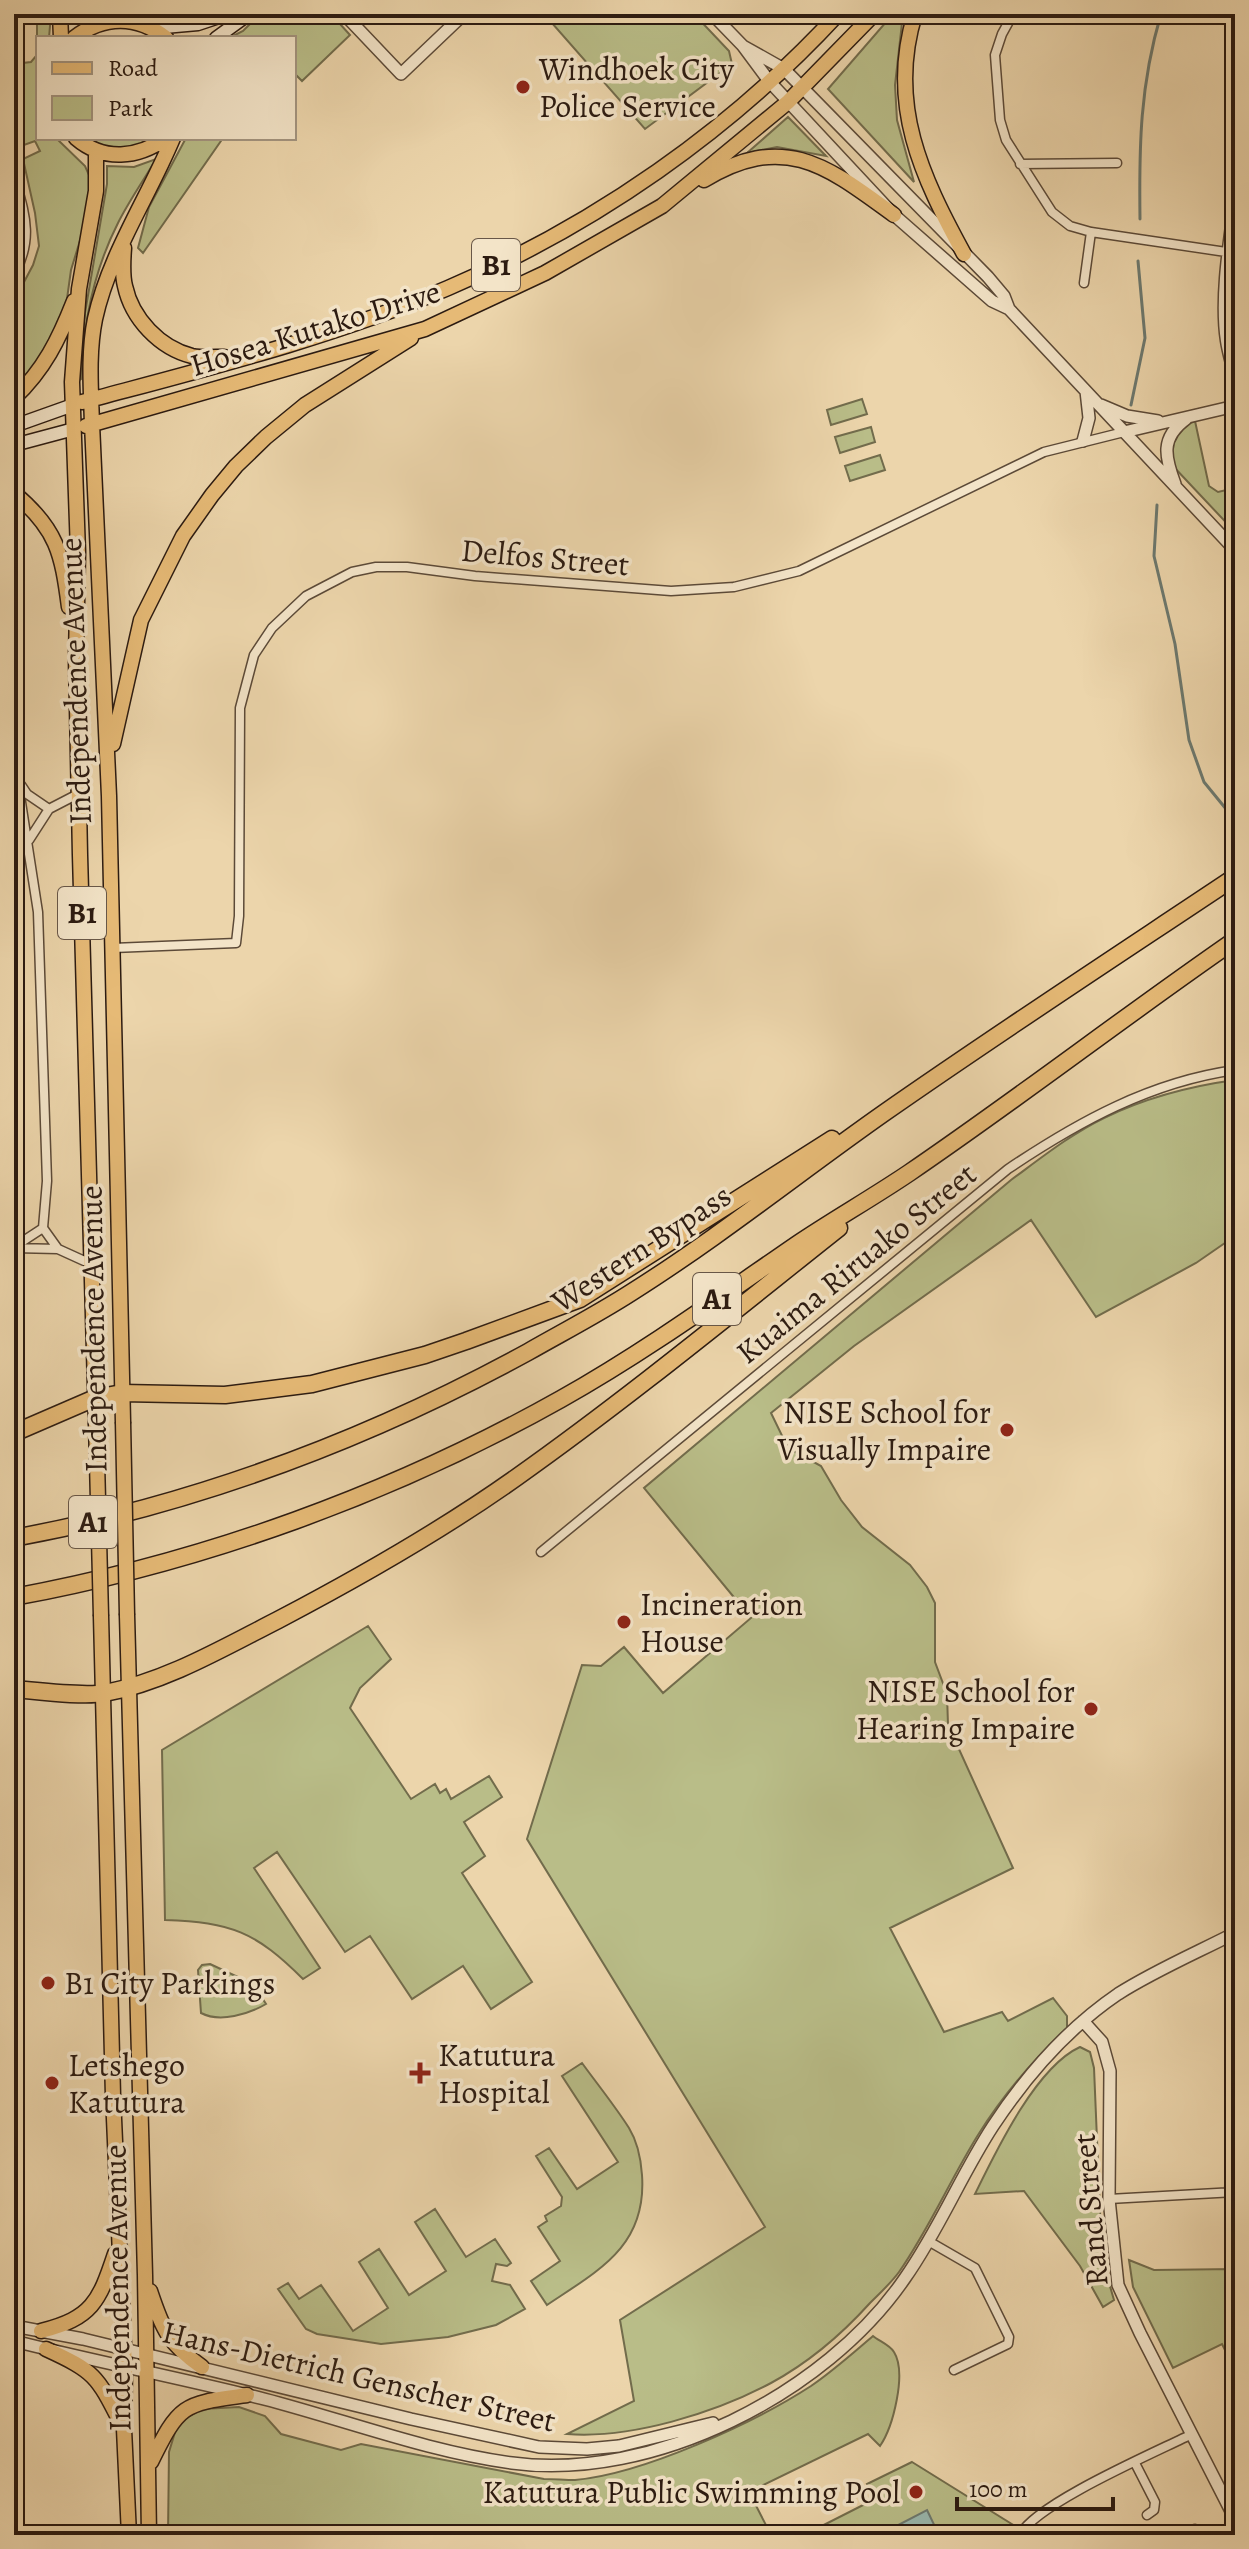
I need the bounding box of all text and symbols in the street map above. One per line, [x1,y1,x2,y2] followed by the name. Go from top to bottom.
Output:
[36,36,296,140] legend
[538,47,735,128] place label: Windhoek City Police Service
[108,52,158,84] text: Road
[514,78,532,96] marker: Windhoek City Police Service
[108,92,153,124] text: Park
[472,239,520,291] road number: B1
[184,269,446,387] street label: Hosea Kutako Drive
[459,528,631,586] street label: Delfos Street
[48,537,102,825] street label: Independence Avenue
[58,887,106,939] road number: B1
[727,1152,985,1374] street label: Kuaima Riruako Street
[542,1173,739,1323] street label: Western Bypass
[68,1185,118,1473] street label: Independence Avenue
[693,1273,741,1325] road number: A1
[776,1390,991,1471] place label: NISE School for Visually Impaire
[998,1421,1016,1439] marker: NISE School for Visually Impaire
[69,1496,117,1548] road number: A1
[640,1582,803,1663] place label: Incineration House
[615,1613,633,1631] marker: Incineration House
[856,1669,1075,1750] place label: NISE School for Hearing Impaire
[1082,1700,1100,1718] marker: NISE School for Hearing Impaire
[64,1961,276,2005] place label: B1 City Parkings
[39,1974,57,1992] marker: B1 City Parkings
[438,2033,555,2114] place label: Katutura Hospital
[68,2043,185,2124] place label: Letshego Katutura
[409,2062,431,2084] marker: Katutura Hospital
[43,2074,61,2092] marker: Letshego Katutura
[1061,2132,1119,2288] street label: Rand Street
[92,2144,142,2432] street label: Independence Avenue
[158,2309,560,2443] street label: Hans-Dietrich Genscher Street
[957,2461,1113,2511] scale bar
[482,2470,900,2514] place label: Katutura Public Swimming Pool
[969,2473,1028,2505] text: 100 m
[907,2483,925,2501] marker: Katutura Public Swimming Pool

